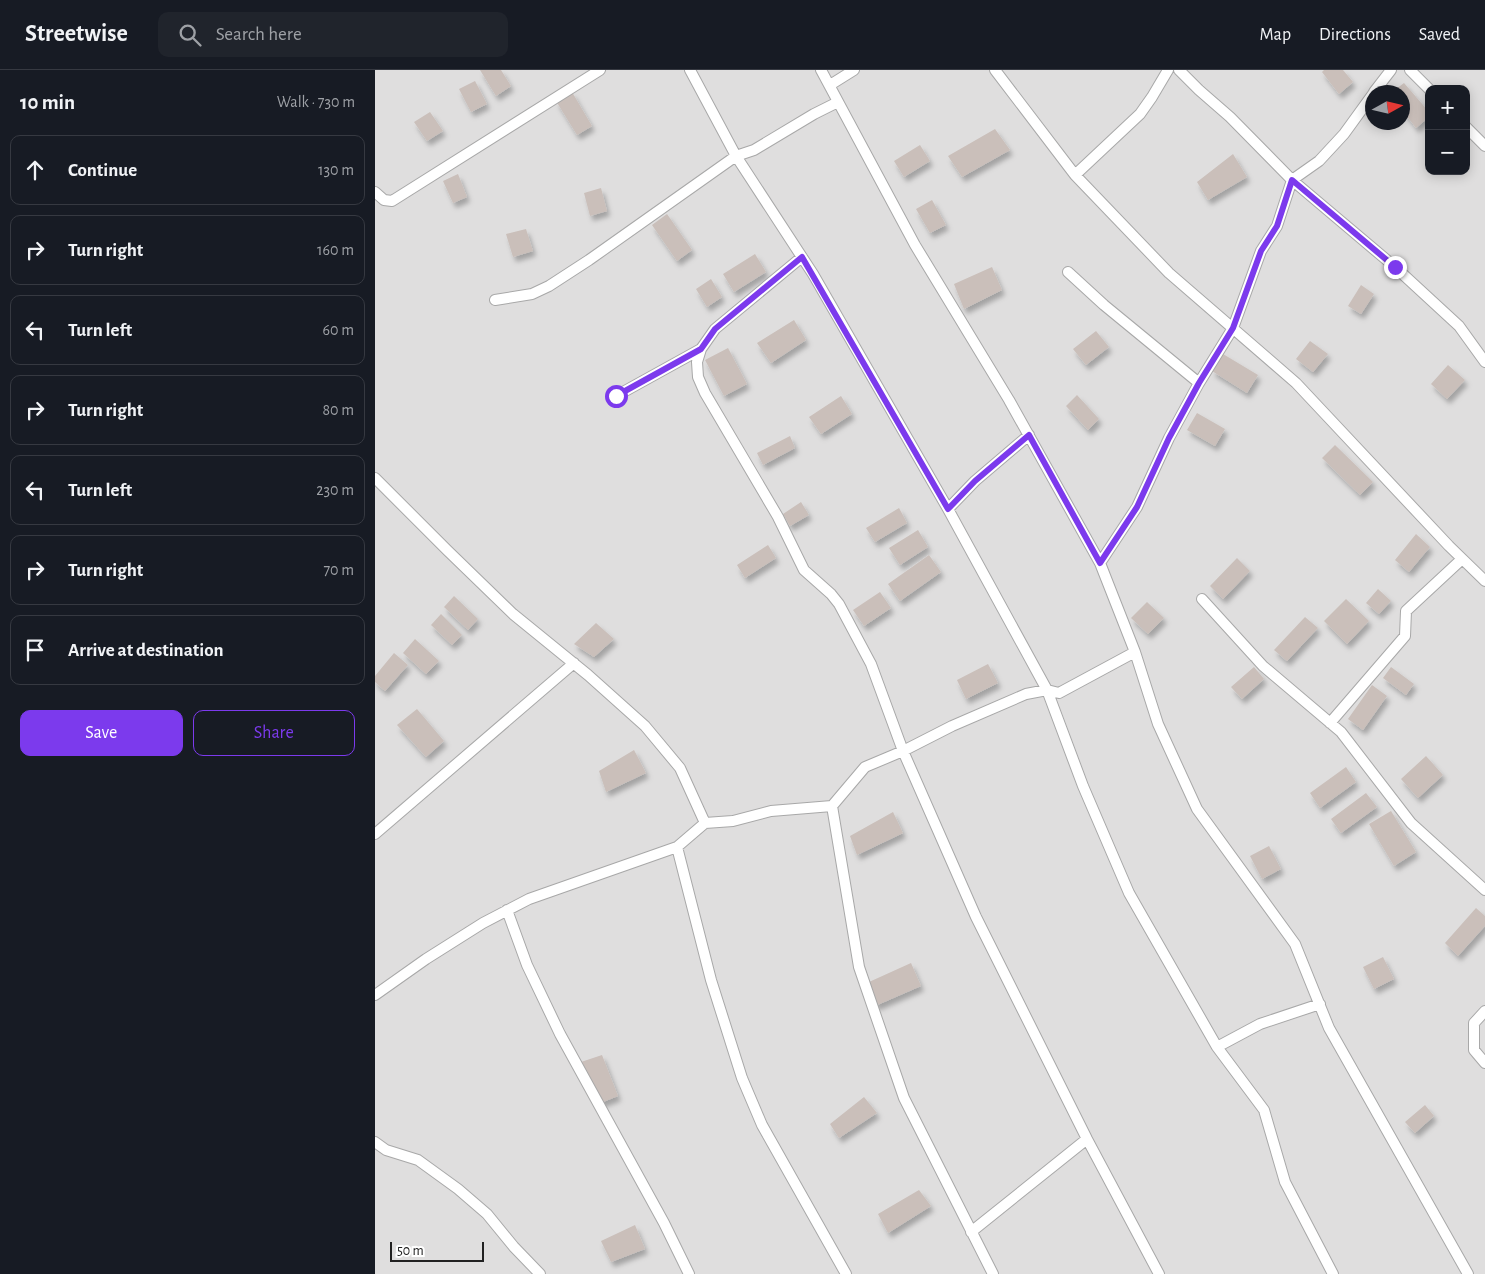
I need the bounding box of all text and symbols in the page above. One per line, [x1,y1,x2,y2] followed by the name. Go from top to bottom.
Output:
[158,12,508,57] search box
[176,21,204,49] icon: search
[25,22,128,46] text: Streetwise
[216,25,302,44] text: Search here
[1260,26,1291,44] text: Map
[1319,26,1391,44] text: Directions
[1419,26,1460,44] text: Saved
[1365,85,1410,130] north arrow
[1425,85,1470,175] map controls
[1425,85,1470,130] button: +
[20,92,75,113] text: 10 min
[277,94,355,110] text: Walk · 730 m
[1425,130,1470,175] button: −
[21,156,49,184] icon: ahead
[68,161,137,180] text: Continue
[318,162,354,178] text: 130 m
[21,236,49,264] icon: right
[68,241,143,260] text: Turn right
[317,242,354,258] text: 160 m
[1384,256,1407,279] route end
[21,316,49,344] icon: left
[68,321,132,340] text: Turn left
[323,322,354,338] text: 60 m
[605,385,628,408] route start
[21,396,49,424] icon: right
[68,401,143,420] text: Turn right
[323,402,354,418] text: 80 m
[21,476,49,504] icon: left
[68,481,132,500] text: Turn left
[316,482,354,498] text: 230 m
[21,556,49,584] icon: right
[68,561,143,580] text: Turn right
[323,562,354,578] text: 70 m
[21,636,49,664] icon: arrive
[68,641,224,660] text: Arrive at destination
[20,710,183,756] button: Save
[193,710,355,756] button: Share
[390,1239,484,1262] scale bar
[397,1244,424,1258] text: 50 m

